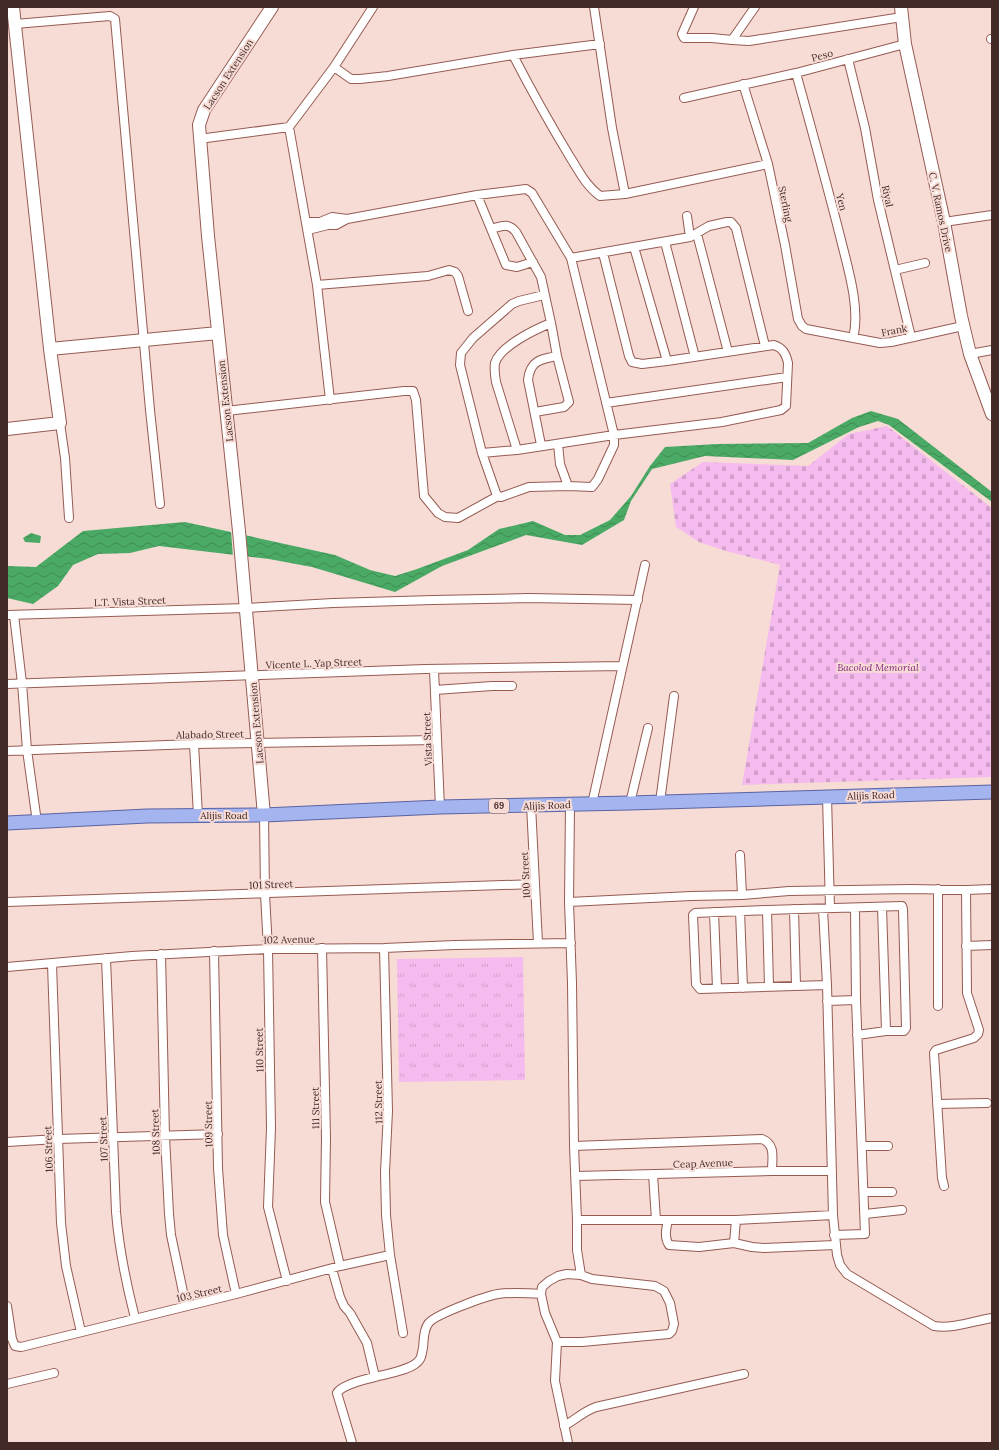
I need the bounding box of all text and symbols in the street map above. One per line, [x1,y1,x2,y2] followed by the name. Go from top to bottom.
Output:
[201,36,256,112] street label: Lacson Extension
[810,46,835,65] street label: Peso
[926,171,955,254] street label: C. V. Ramos Drive
[879,184,896,209] street label: Riyal
[775,185,796,224] street label: Sterling
[833,191,850,212] street label: Yen
[880,321,909,339] street label: Frank
[215,360,236,442] street label: Lacson Extension
[94,594,166,609] street label: L.T. Vista Street
[265,655,363,672] street label: Vicente L. Yap Street
[837,661,919,674] park label: Bacolod Memorial
[246,682,267,764] street label: Lacson Extension
[420,712,435,767] street label: Vista Street
[175,727,244,742] street label: Alabado Street
[846,788,895,803] street label: Alijis Road
[522,798,571,813] street label: Alijis Road
[489,799,509,813] road number: 69
[199,809,248,822] street label: Alijis Road
[518,851,533,899] street label: 100 Street
[249,877,294,892] street label: 101 Street
[263,933,316,946] street label: 102 Avenue
[253,1028,266,1072] street label: 110 Street
[372,1080,385,1124] street label: 112 Street
[309,1087,322,1129] street label: 111 Street
[202,1100,215,1147] street label: 109 Street
[148,1108,163,1155] street label: 108 Street
[96,1116,111,1162] street label: 107 Street
[41,1125,56,1173] street label: 106 Street
[673,1156,734,1171] street label: Ceap Avenue
[175,1282,223,1305] street label: 103 Street

